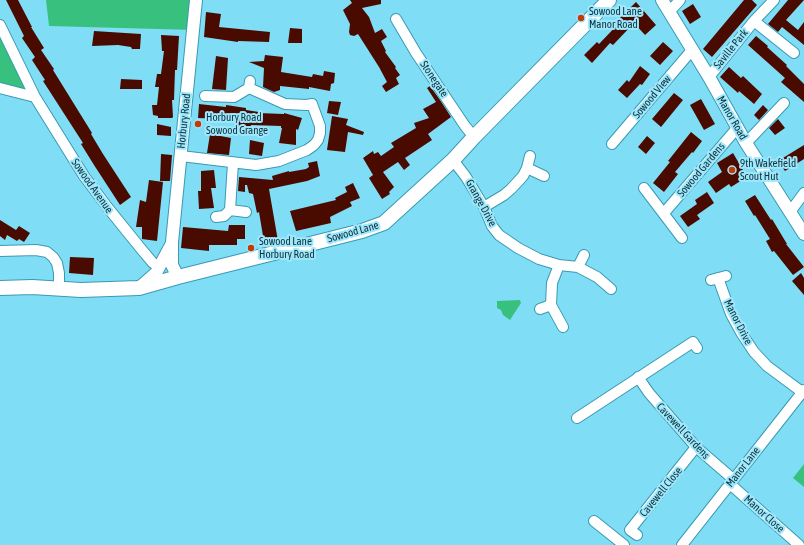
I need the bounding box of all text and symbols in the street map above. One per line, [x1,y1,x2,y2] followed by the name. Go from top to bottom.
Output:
[589,5,642,31] place label: Sowood Lane Manor Road
[576,13,586,23] marker: Sowood Lane Manor Road
[711,26,751,72] street label: Saville Park
[417,58,451,100] street label: Stonegate
[630,73,674,121] street label: Sowood View
[175,93,193,149] street label: Horbury Road
[714,94,750,142] street label: Manor Road
[206,111,268,137] place label: Horbury Road Sowood Grange
[193,119,203,129] marker: Horbury Road Sowood Grange
[674,140,728,200] street label: Sowood Gardens
[68,156,116,216] street label: Sowood Avenue
[740,157,796,183] place label: 9th Wakefield Scout Hut
[727,165,737,175] marker: 9th Wakefield Scout Hut
[463,177,499,229] street label: Grange Drive
[326,218,380,246] street label: Sowood Lane
[259,235,315,261] place label: Sowood Lane Horbury Road
[246,243,256,253] marker: Sowood Lane Horbury Road
[721,297,755,347] street label: Manor Drive
[654,400,712,462] street label: Cavewell Gardens
[723,444,763,490] street label: Manor Lane
[637,465,685,519] street label: Cavewell Close
[741,493,787,535] street label: Manor Close

